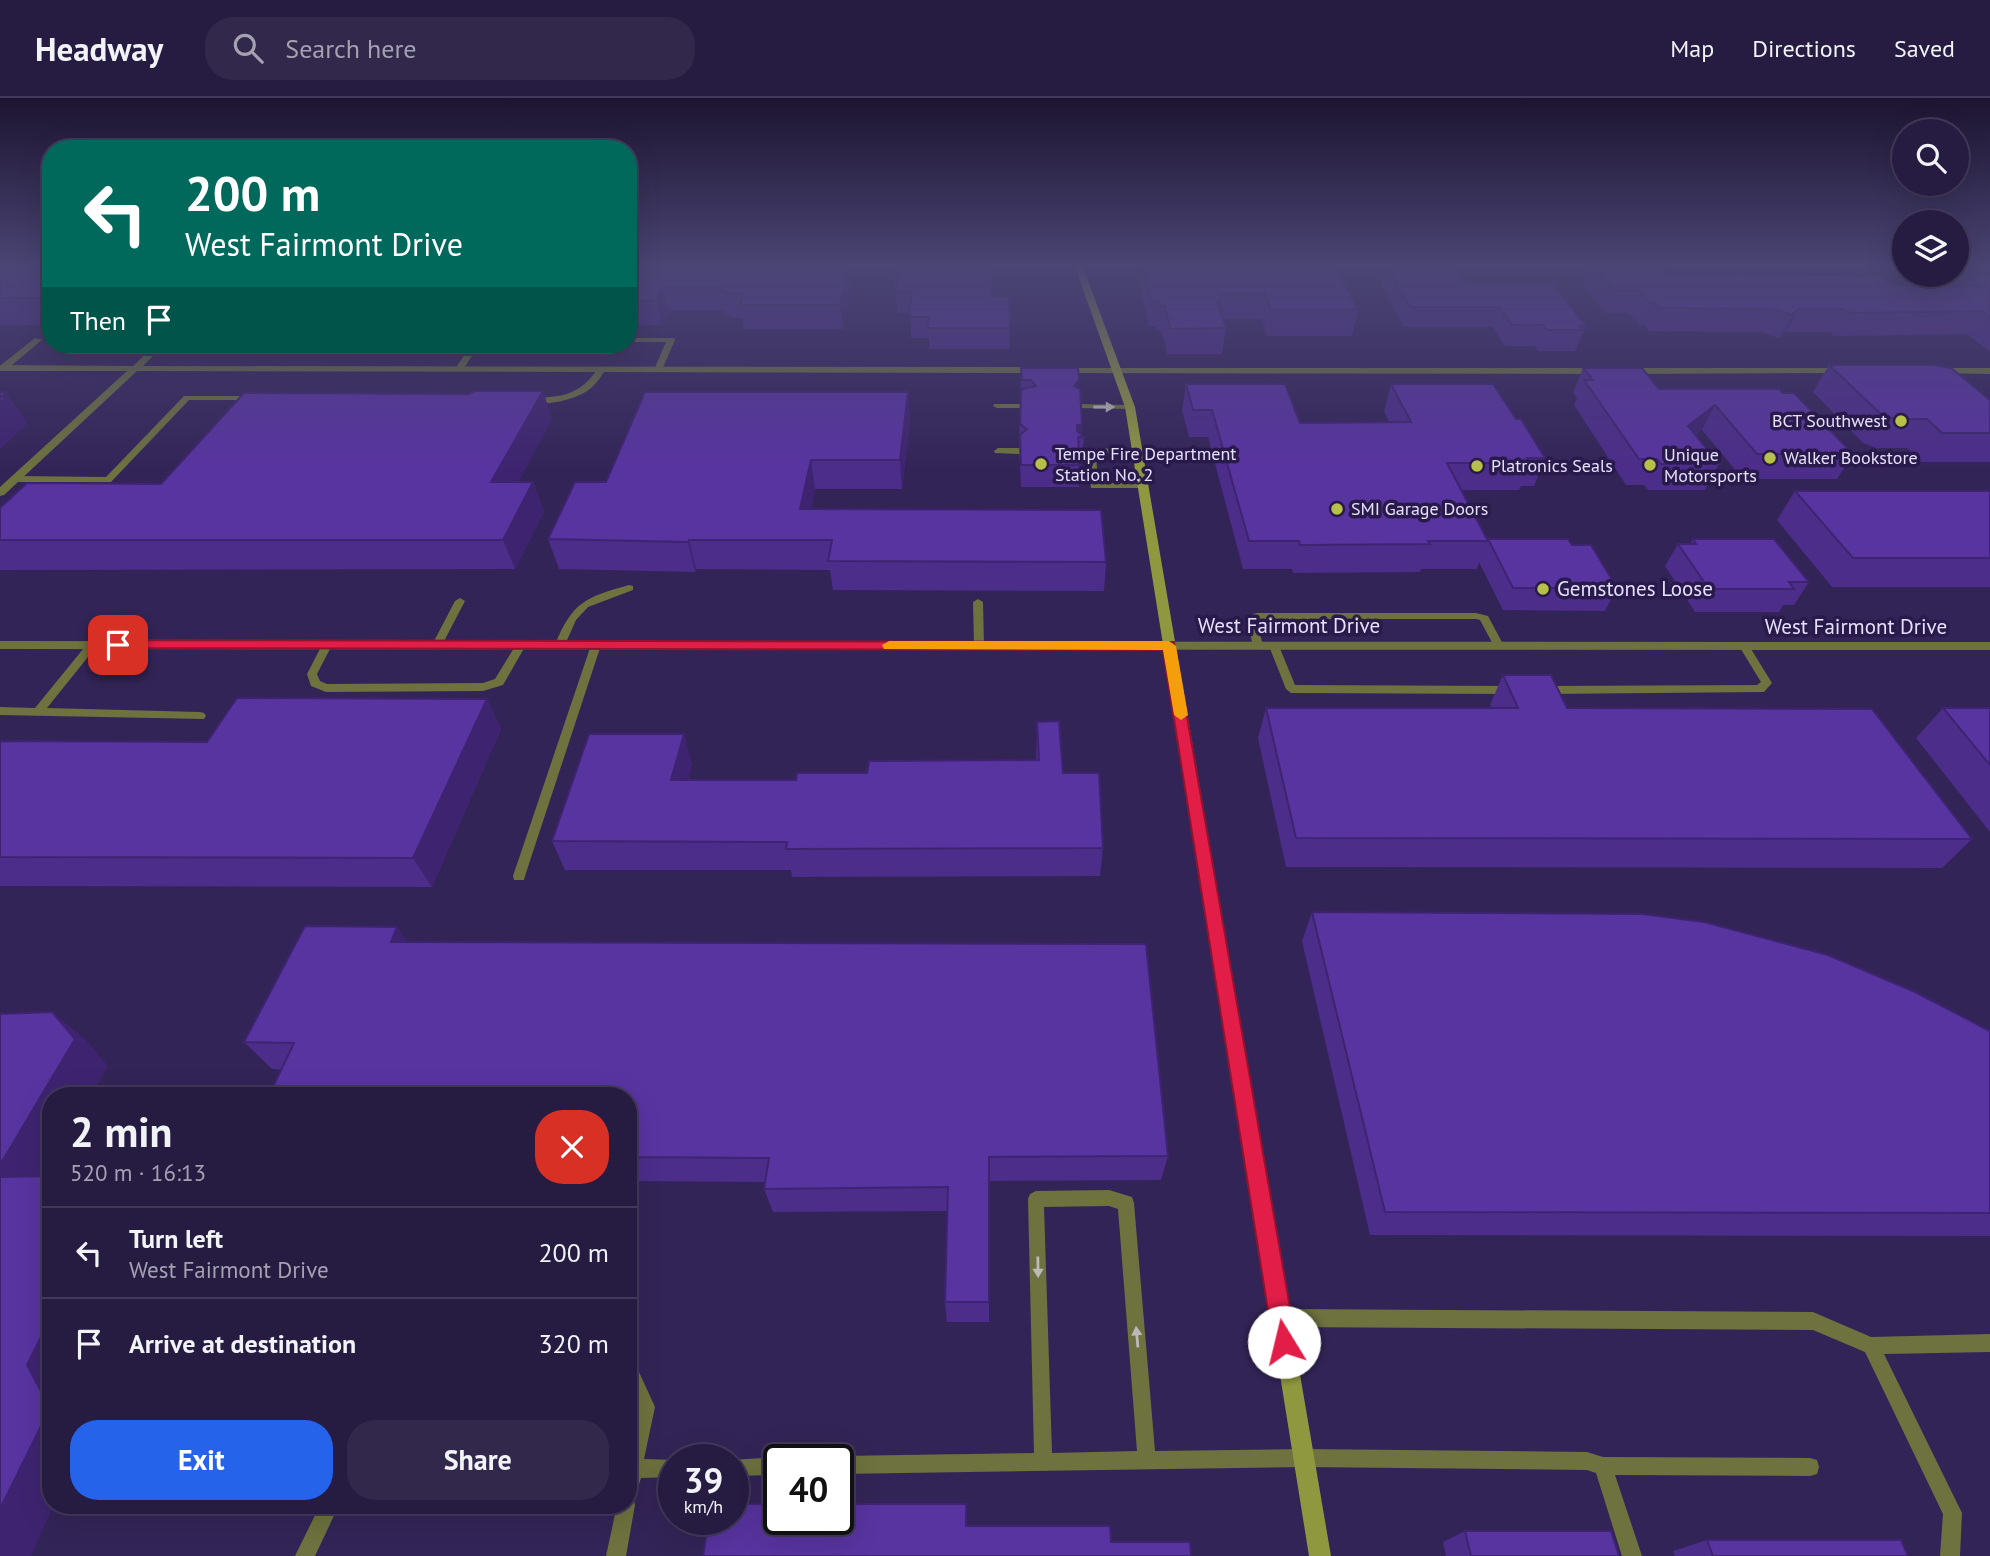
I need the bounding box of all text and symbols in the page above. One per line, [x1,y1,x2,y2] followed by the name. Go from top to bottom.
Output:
[205,17,695,80] search box
[35,27,163,70] text: Headway
[229,29,267,67] icon: search
[285,32,416,65] text: Search here
[1670,33,1714,64] text: Map
[1752,33,1856,64] text: Directions
[1894,33,1955,64] text: Saved
[1892,119,1969,287] map controls
[1892,119,1969,196] button: search
[185,161,320,225] text: 200 m
[70,168,161,259] icon: left
[1892,210,1969,287] button: layers
[185,223,463,265] text: West Fairmont Drive
[140,301,178,339] icon: arrive
[70,304,126,337] text: Then
[1093,401,1115,413] one-way arrow
[1772,409,1887,432] place label: BCT Southwest
[1893,413,1909,429] marker: BCT Southwest
[1055,442,1236,486] place label: Tempe Fire Department Station No. 2
[1664,443,1757,487] place label: Unique Motorsports
[1784,446,1918,469] place label: Walker Bookstore
[1762,450,1778,466] marker: Walker Bookstore
[1491,454,1613,477] place label: Platronics Seals
[1033,456,1049,472] marker: Tempe Fire Department Station No. 2
[1642,457,1658,473] marker: Unique Motorsports
[1469,458,1485,474] marker: Platronics Seals
[1351,497,1488,520] place label: SMI Garage Doors
[1329,501,1345,517] marker: SMI Garage Doors
[1557,575,1713,602] place label: Gemstones Loose
[1535,581,1551,597] marker: Gemstones Loose
[1198,612,1380,639] street label: West Fairmont Drive
[1765,613,1947,640] street label: West Fairmont Drive
[88,615,148,675] pin
[99,626,137,664] icon: arrive
[70,1104,172,1159] text: 2 min
[535,1110,609,1184] button: close
[70,1158,206,1187] text: 520 m · 16:13
[129,1222,223,1255] text: Turn left
[70,1234,108,1272] icon: left
[538,1236,609,1269] text: 200 m
[129,1255,329,1284] text: West Fairmont Drive
[1032,1256,1043,1278] one-way arrow
[1247,1305,1321,1379] position arrow
[70,1325,108,1363] icon: arrive
[1131,1325,1142,1347] one-way arrow
[129,1327,356,1360] text: Arrive at destination
[538,1327,609,1360] text: 320 m
[70,1420,333,1500] button: Exit
[347,1420,609,1500] button: Share
[763,1444,854,1535] speed limit sign: 40
[684,1457,723,1503] text: 39
[684,1495,723,1518] text: km/h

